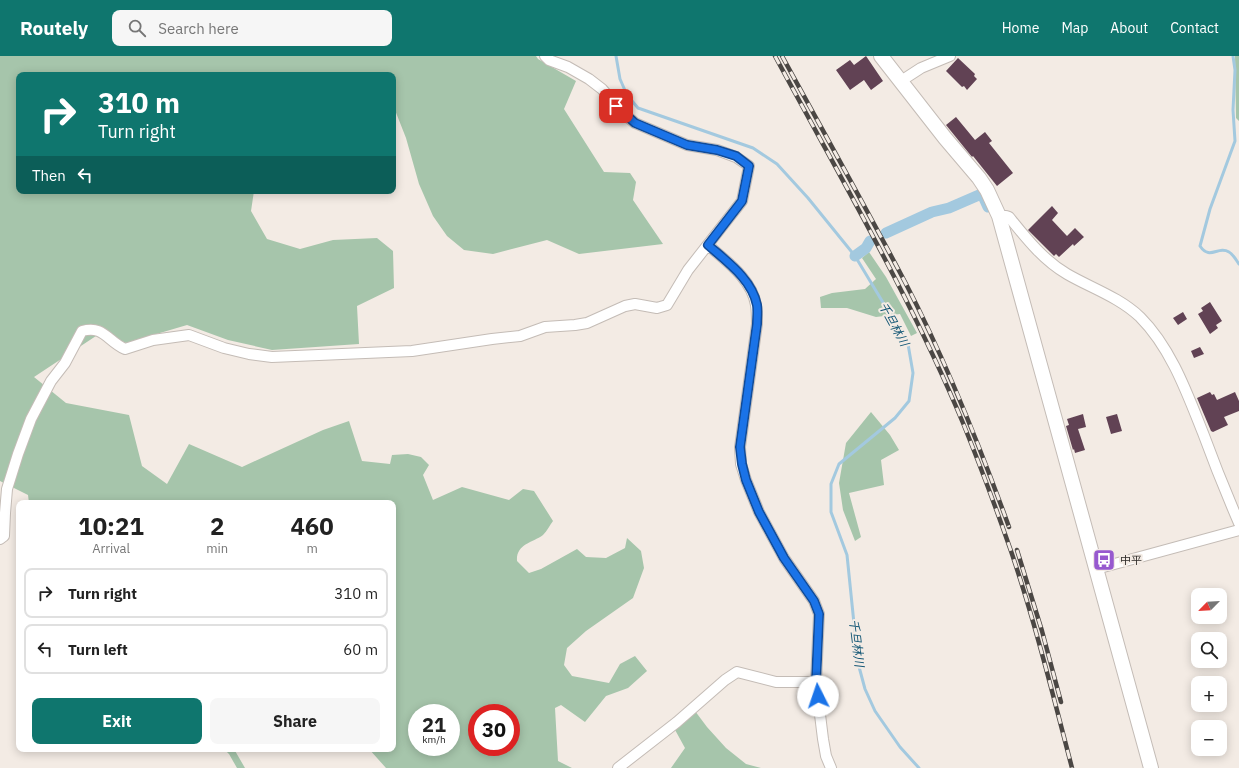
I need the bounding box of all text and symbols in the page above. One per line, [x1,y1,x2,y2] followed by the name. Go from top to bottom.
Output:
[112,10,392,46] search box
[20,16,88,40] text: Routely
[126,17,148,39] icon: search
[158,19,239,38] text: Search here
[1002,19,1039,37] text: Home
[1061,19,1088,37] text: Map
[1110,19,1148,37] text: About
[1170,19,1219,37] text: Contact
[98,84,180,121] text: 310 m
[32,88,84,140] icon: right
[599,89,633,123] pin
[605,95,627,117] icon: arrive
[98,120,176,143] text: Turn right
[74,164,96,186] icon: left
[32,166,66,185] text: Then
[876,299,913,350] water label: 千旦林川
[78,510,144,542] text: 10:21
[210,510,224,542] text: 2
[290,510,334,542] text: 460
[92,540,130,557] text: Arrival
[206,540,228,557] text: min
[306,540,318,557] text: m
[1091,547,1117,573] bus stop icon: 中平
[1120,553,1142,567] place label: 中平
[34,582,56,604] icon: right
[68,584,137,603] text: Turn right
[334,584,378,603] text: 310 m
[1191,588,1227,624] north arrow
[1191,588,1227,756] map controls
[847,618,868,670] water label: 千旦林川
[1191,632,1227,668] button: search
[34,638,56,660] icon: left
[68,640,128,659] text: Turn left
[343,640,378,659] text: 60 m
[797,675,839,717] position arrow
[1191,676,1227,712] button: +
[32,698,202,744] button: Exit
[210,698,380,744] button: Share
[468,704,520,756] speed limit sign: 30
[422,711,446,738] text: 21
[1191,720,1227,756] button: −
[422,733,446,746] text: km/h

